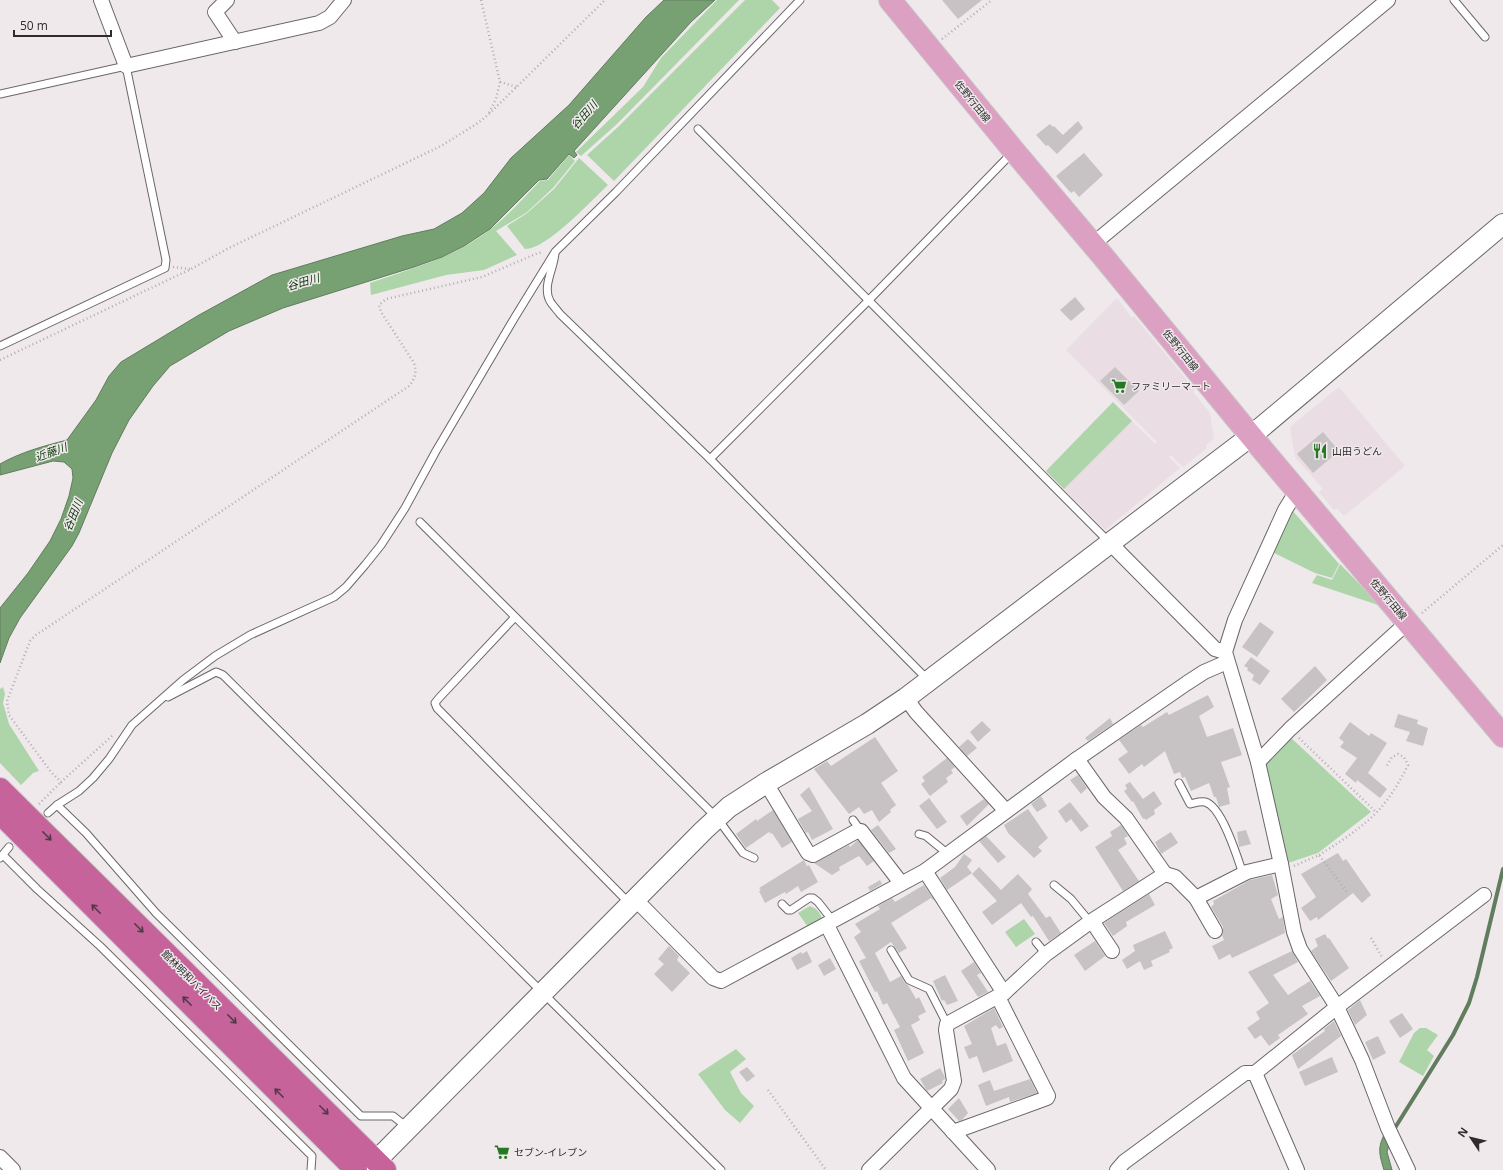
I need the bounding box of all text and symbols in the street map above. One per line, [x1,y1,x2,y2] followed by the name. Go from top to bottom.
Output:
[14,12,111,38] scale bar
[20,17,48,34] text: 50 m
[952,77,994,125] street label: 佐野行田線
[567,97,601,132] water label: 谷田川
[285,269,322,293] water label: 谷田川
[1160,326,1202,374] street label: 佐野行田線
[1110,377,1128,395] supermarket icon: ファミリーマート
[1131,379,1211,393] place label: ファミリーマート
[33,438,70,464] water label: 近藤川
[1311,442,1329,460] restaurant icon: 山田うどん
[1332,444,1382,458] place label: 山田うどん
[59,496,86,533] water label: 谷田川
[1368,575,1410,623] street label: 佐野行田線
[42,831,52,841] one-way arrow
[91,904,101,913] one-way arrow
[134,923,144,933] one-way arrow
[159,947,225,1013] street label: 館林明和バイパス
[183,996,192,1006] one-way arrow
[227,1014,237,1024] one-way arrow
[274,1089,284,1098] one-way arrow
[319,1106,329,1115] one-way arrow
[1451,1118,1491,1158] north arrow
[1454,1124,1471,1140] text: N
[493,1143,511,1161] supermarket icon: セブン-イレブン
[514,1145,587,1159] place label: セブン-イレブン

